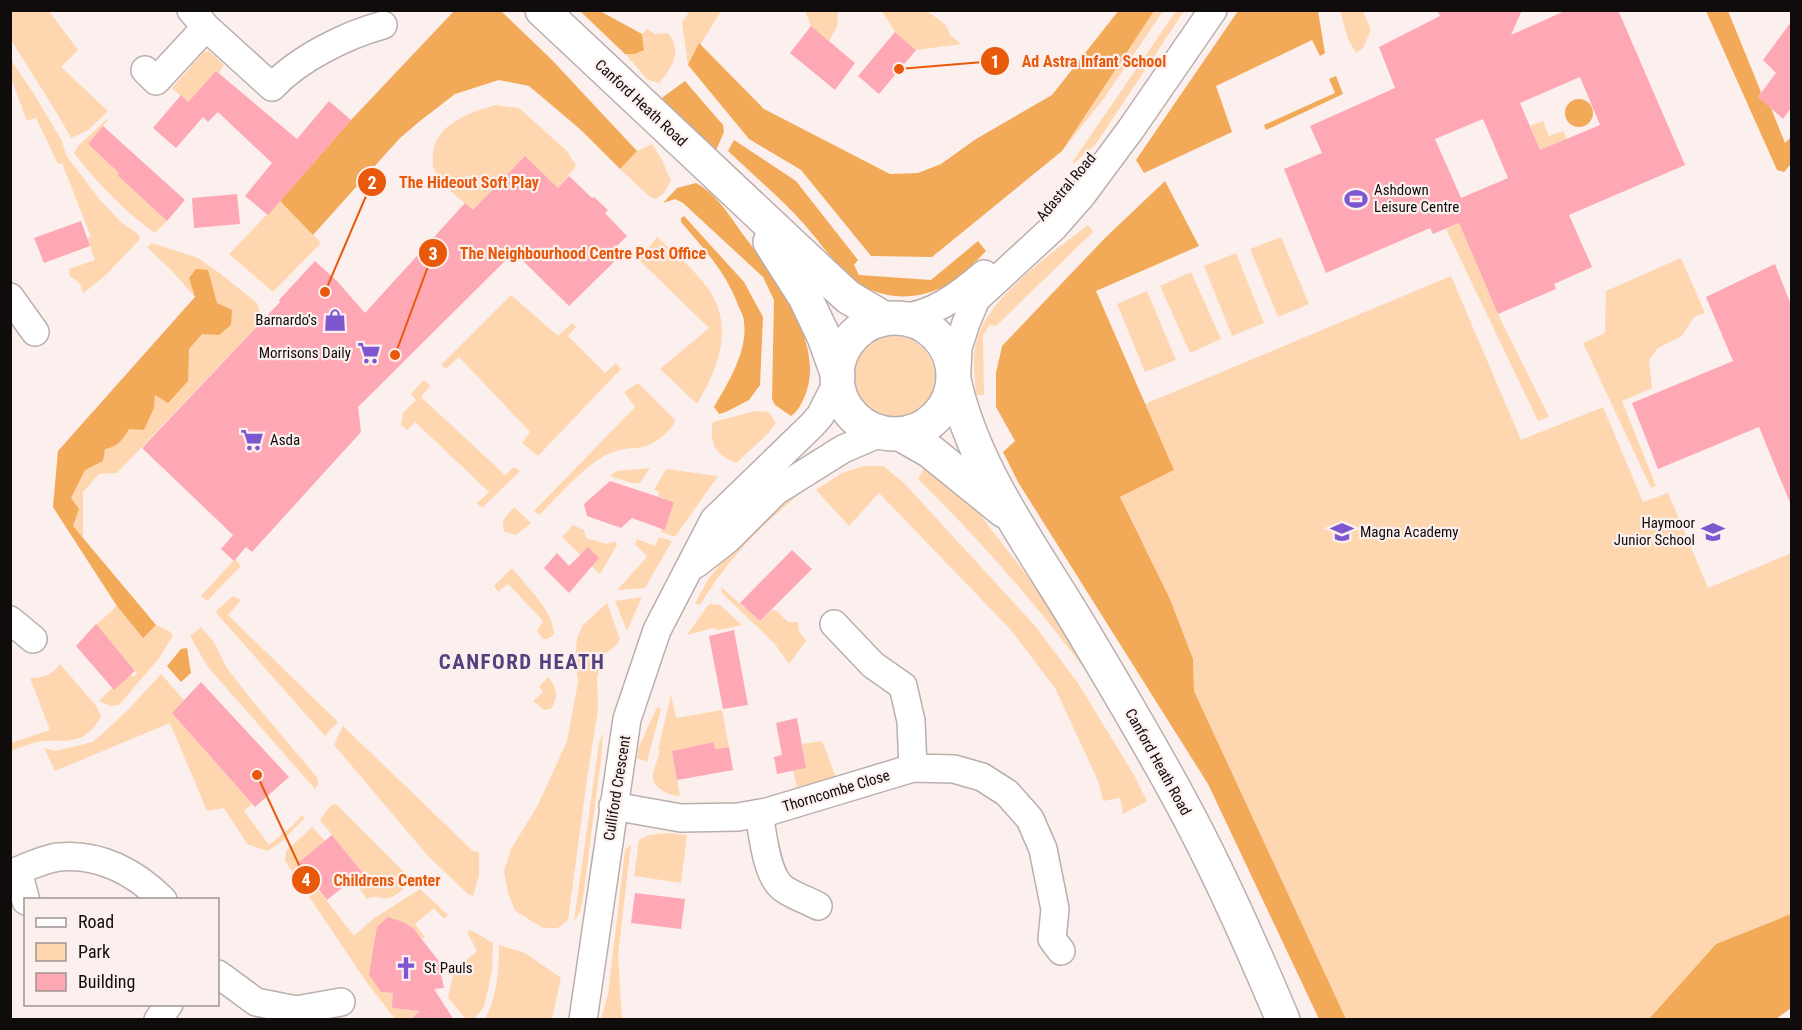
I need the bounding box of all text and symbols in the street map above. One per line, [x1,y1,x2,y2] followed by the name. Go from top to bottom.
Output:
[980,44,1178,78] callout: Ad Astra Infant School
[990,51,1000,72] text: 1
[1022,52,1166,71] text: Ad Astra Infant School
[591,56,691,150] street label: Canford Heath Road
[1032,149,1100,225] street label: Adastral Road
[357,165,551,199] callout: The Hideout Soft Play
[367,172,377,193] text: 2
[399,173,539,192] text: The Hideout Soft Play
[1374,181,1459,216] place label: Ashdown Leisure Centre
[1343,186,1369,212] sports icon: Ashdown Leisure Centre
[418,236,718,270] callout: The Neighbourhood Centre Post Office
[428,243,438,264] text: 3
[460,244,707,263] text: The Neighbourhood Centre Post Office
[322,307,348,333] shop icon: Barnardo's
[255,311,317,329] place label: Barnardo's
[356,340,382,366] supermarket icon: Morrisons Daily
[259,344,351,362] place label: Morrisons Daily
[239,427,265,453] supermarket icon: Asda
[270,431,300,449] place label: Asda
[1614,514,1695,549] place label: Haymoor Junior School
[1329,519,1355,545] school or university icon: Magna Academy
[1700,519,1726,545] school or university icon: Haymoor Junior School
[1360,523,1459,541] place label: Magna Academy
[439,650,605,674] district label: CANFORD HEATH
[1121,705,1195,819] street label: Canford Heath Road
[600,734,634,842] street label: Culliford Crescent
[780,766,892,816] street label: Thorncombe Close
[291,863,452,897] callout: Childrens Center
[301,869,311,890] text: 4
[333,871,441,890] text: Childrens Center
[24,898,219,1006] legend
[78,911,114,932] text: Road
[78,941,110,962] text: Park
[393,955,419,981] church icon: St Pauls
[424,959,473,977] place label: St Pauls
[78,971,135,992] text: Building

